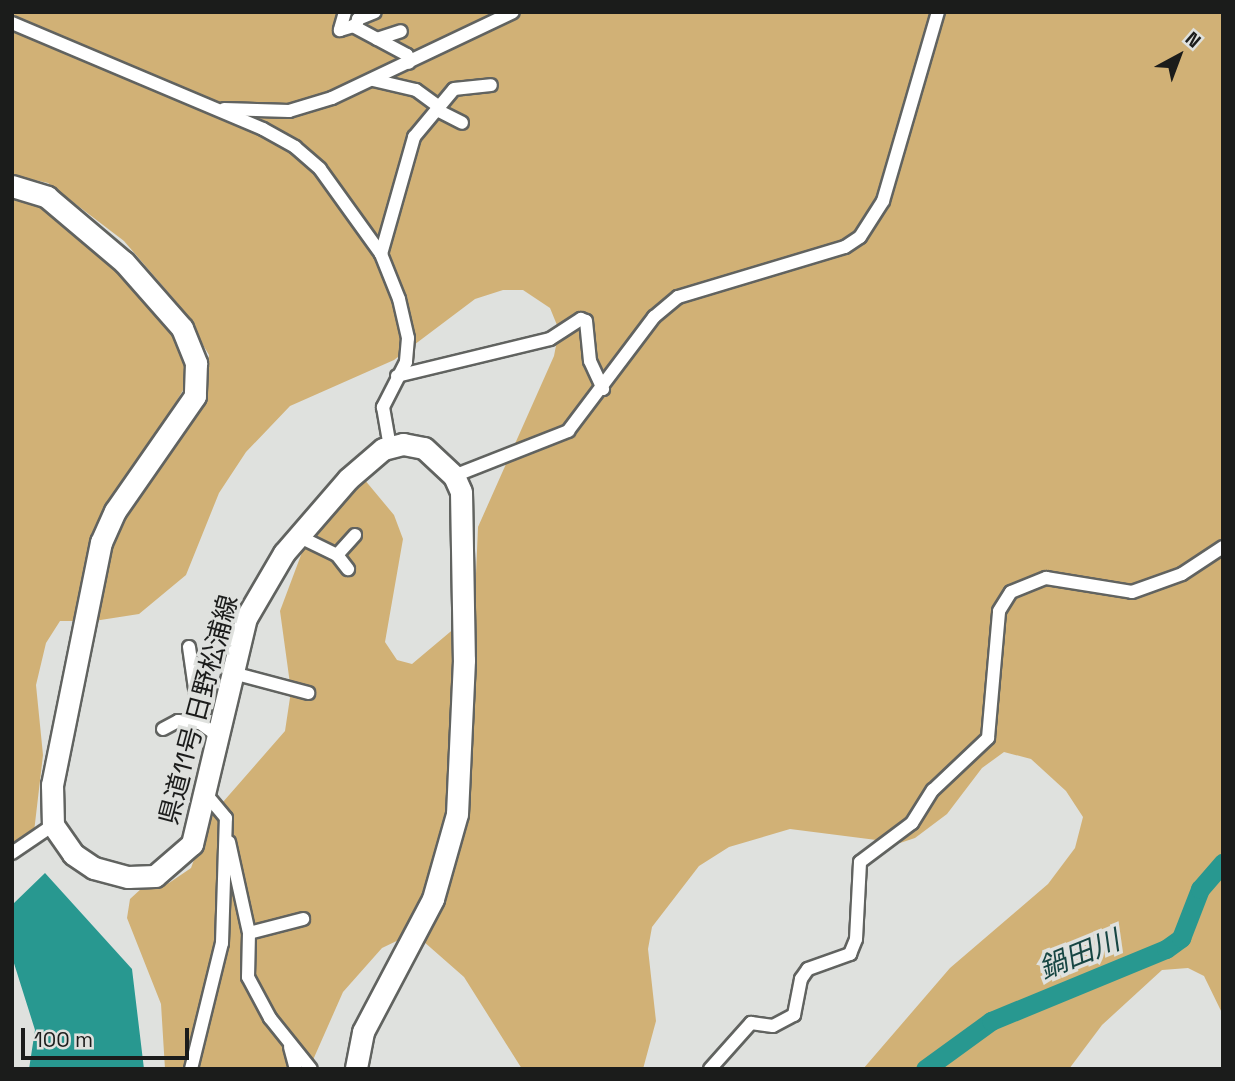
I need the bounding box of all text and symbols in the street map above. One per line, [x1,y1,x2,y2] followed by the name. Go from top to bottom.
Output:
[1144,21,1214,91] north arrow
[1180,26,1206,53] text: N
[153,592,245,828] street label: 県道11号 日野松浦線
[1034,923,1124,985] water label: 鍋田川
[24,1014,192,1058] scale bar
[34,1026,93,1053] text: 100 m

